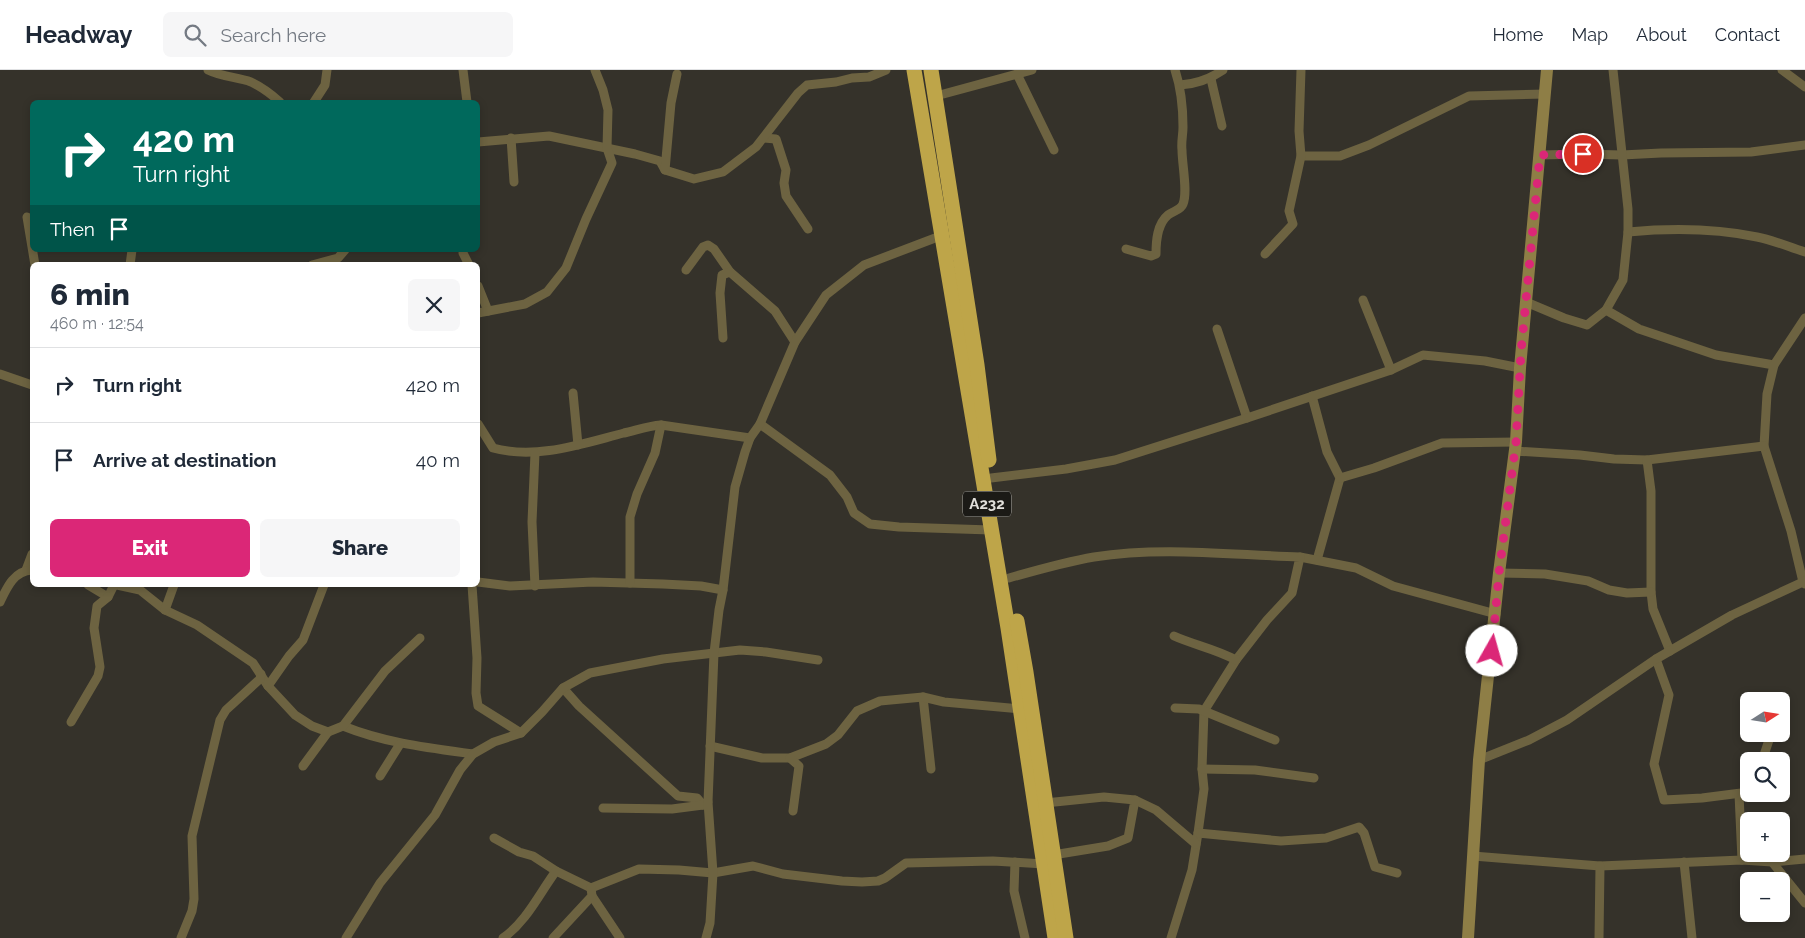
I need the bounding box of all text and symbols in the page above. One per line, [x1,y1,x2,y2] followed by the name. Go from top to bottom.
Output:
[163,12,513,57] search box
[25,20,133,49] text: Headway
[181,21,209,49] icon: search
[221,24,326,46] text: Search here
[1492,24,1543,45] text: Home
[1571,24,1608,45] text: Map
[1636,24,1687,45] text: About
[1715,24,1780,45] text: Contact
[133,119,235,160] text: 420 m
[50,120,115,185] icon: right
[1562,133,1604,175] pin
[1569,140,1597,168] icon: arrive
[133,161,230,187] text: Turn right
[105,215,133,243] icon: arrive
[50,218,95,240] text: Then
[50,277,130,312] text: 6 min
[408,279,460,331] button: close
[50,314,144,333] text: 460 m · 12:54
[50,371,78,399] icon: right
[93,374,182,396] text: Turn right
[406,374,460,396] text: 420 m
[50,446,78,474] icon: arrive
[93,449,277,471] text: Arrive at destination
[416,449,460,471] text: 40 m
[963,492,1011,516] road number: A232
[50,519,250,577] button: Exit
[260,519,460,577] button: Share
[1465,624,1517,676] position arrow
[1740,692,1790,742] north arrow
[1740,692,1790,922] map controls
[1740,752,1790,802] button: search
[1740,812,1790,862] button: +
[1740,872,1790,922] button: −

